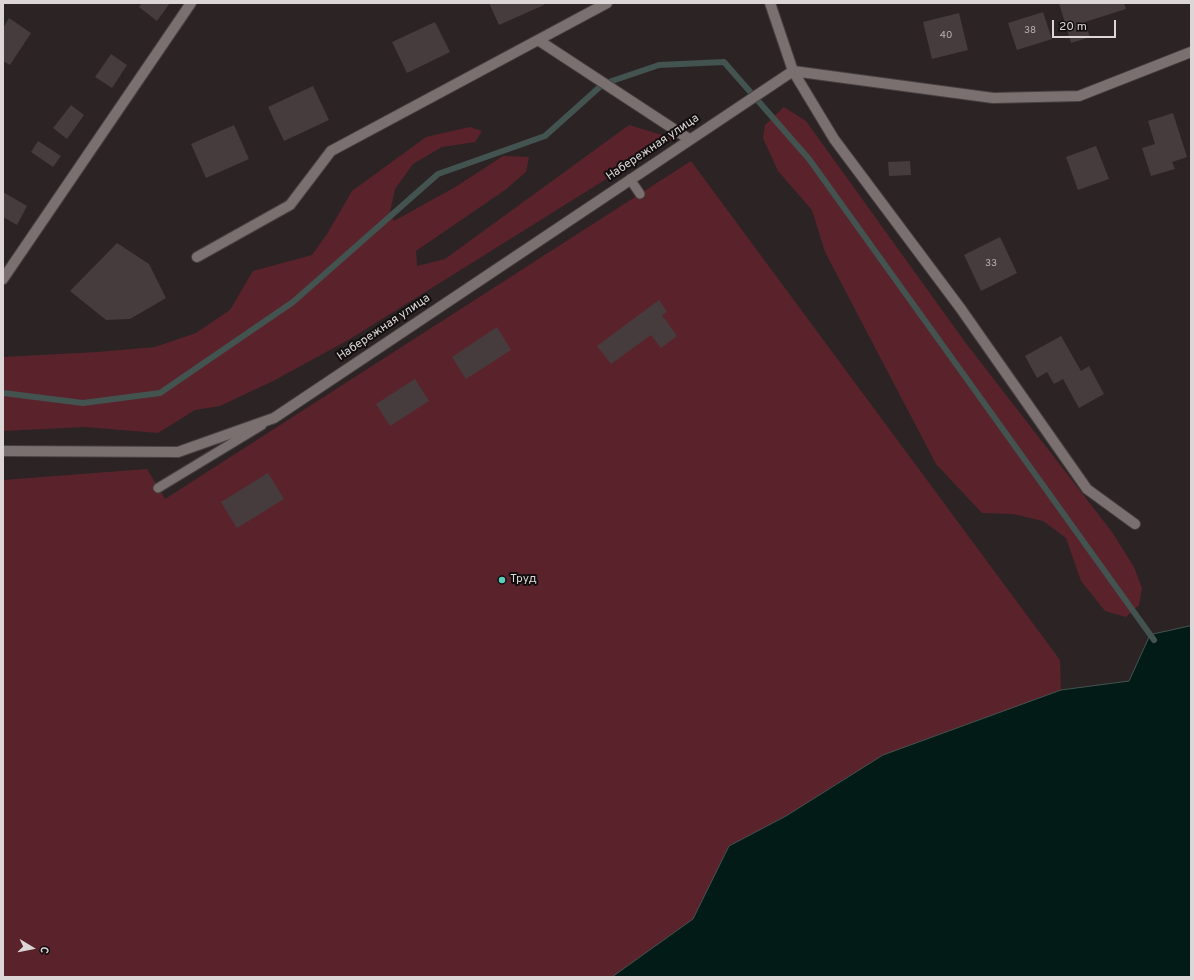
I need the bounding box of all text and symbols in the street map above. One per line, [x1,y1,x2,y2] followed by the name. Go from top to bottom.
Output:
[1054,12,1118,38] scale bar
[1059,19,1087,35] text: 20 m
[1024,25,1036,37] house number: 38
[940,30,952,42] house number: 40
[604,112,702,184] street label: Набережная улица
[985,258,997,270] house number: 33
[335,292,433,364] street label: Набережная улица
[510,573,537,587] place label: Труд
[497,575,507,585] marker: Труд
[12,928,52,968] north arrow
[36,945,51,955] text: С

